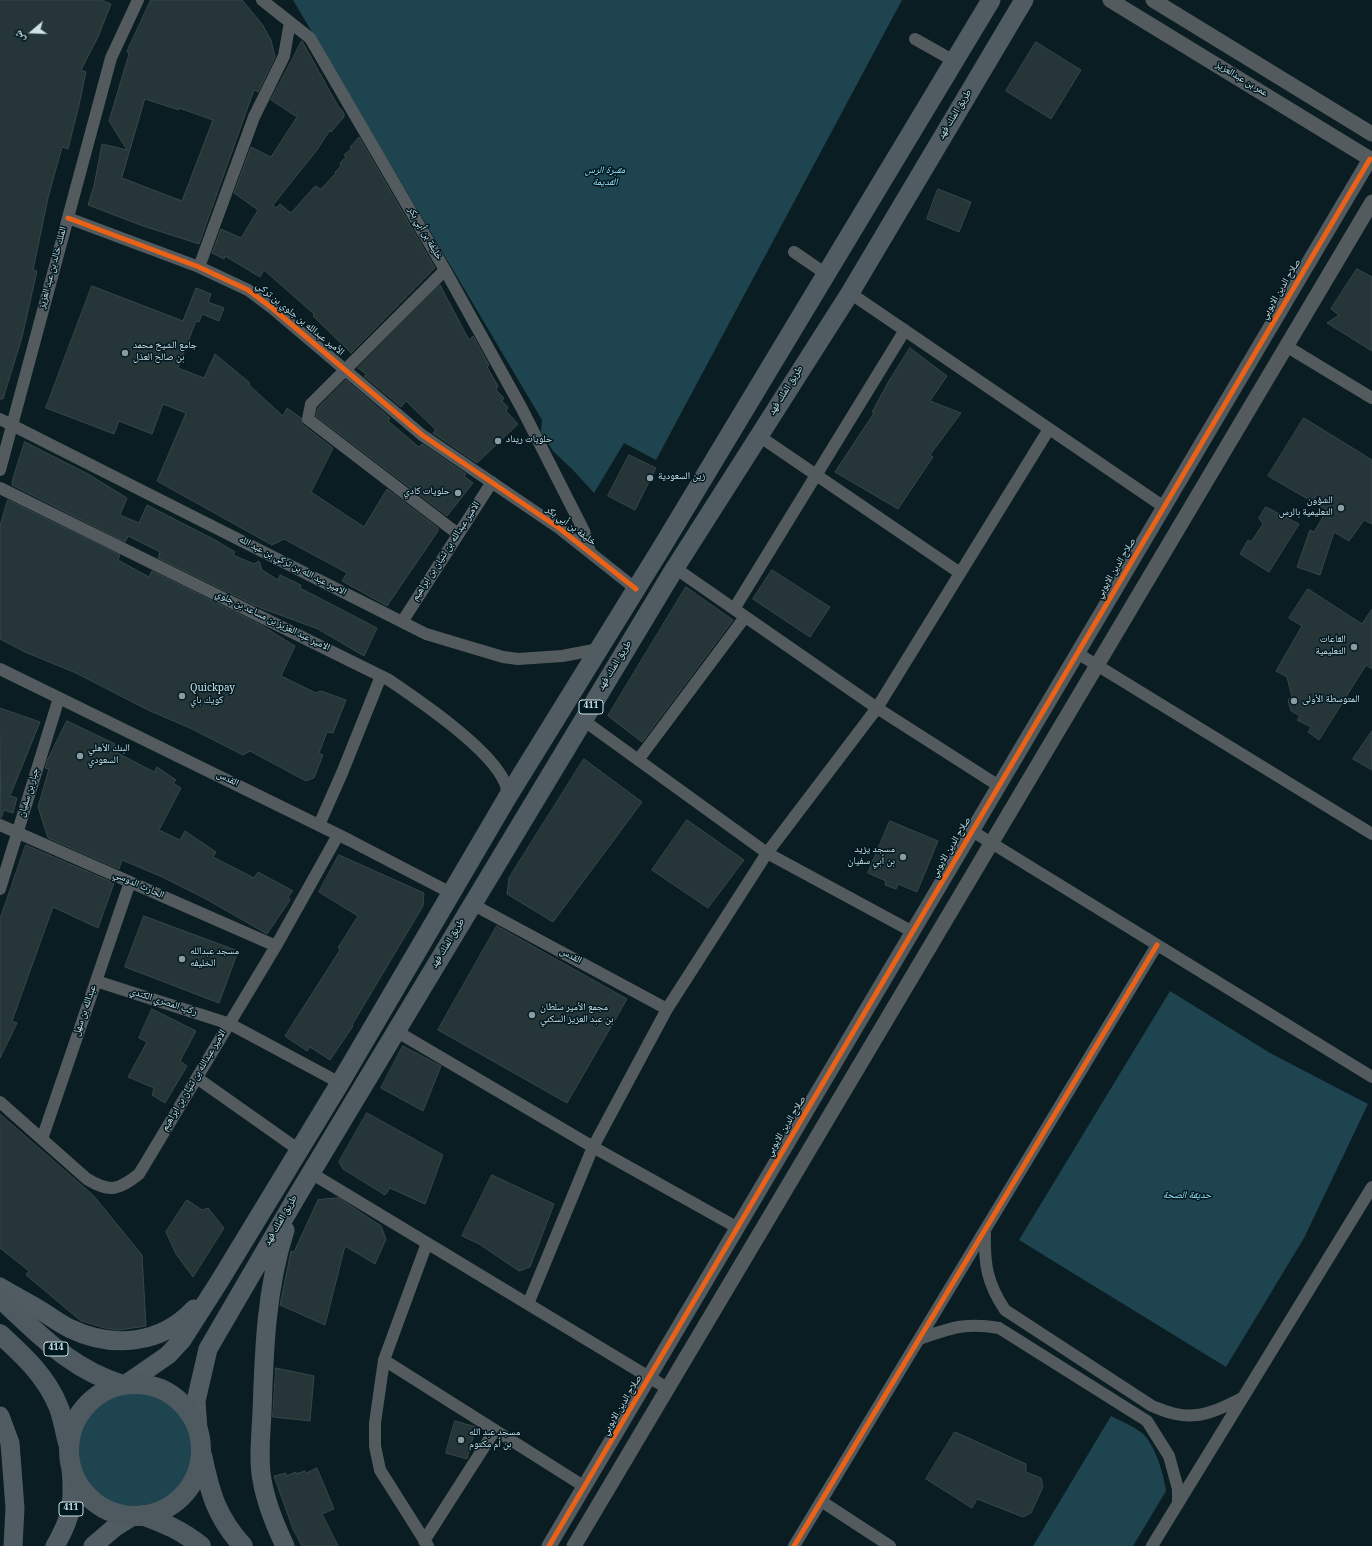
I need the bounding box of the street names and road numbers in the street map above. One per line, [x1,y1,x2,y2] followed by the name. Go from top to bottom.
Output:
[1213,60,1269,100] street label: عمر بن عبدالعزيز
[936,88,976,142] street label: طريق الملك فهد
[404,205,444,263] street label: خليفة بن أبي بكر
[37,226,71,310] street label: الملك خالد بن عبد العزيز
[1259,258,1305,322] street label: صلاح الدين الايوبي
[252,281,346,359] street label: الأمير عبدالله بن جلوي بن تركي
[767,364,807,418] street label: طريق الملك فهد
[410,500,484,604] street label: الامير عبدالله بن ثنيان بن ابراهيم
[542,505,598,549] street label: خليفة بن أبي بكر
[236,535,348,599] street label: الامير عبد الله بن تركي بن عبد الله
[1094,537,1140,601] street label: صلاح الدين الايوبي
[213,589,331,655] street label: الامير عبد العزيز بن مساعد بن جلوي
[596,639,636,693] street label: طريق الملك فهد
[579,700,603,714] road number: 411
[17,767,43,819] street label: جبار بن سفيان
[214,770,240,790] street label: القدس
[929,816,975,880] street label: صلاح الدين الايوبي
[111,869,165,903] street label: الحارث الدوسي
[429,917,469,971] street label: طريق الملك فهد
[557,946,583,968] street label: القدس
[72,984,100,1038] street label: عبدالله بن سهل
[128,986,198,1020] street label: ركب المصري الكندي
[160,1028,230,1134] street label: الامير عبدالله بن ثنيان بن ابراهيم
[764,1095,810,1159] street label: صلاح الدين الايوبي
[263,1194,301,1248] street label: طريق الملك فهد
[44,1342,68,1356] road number: 414
[600,1374,646,1438] street label: صلاح الدين الايوبي
[59,1502,83,1516] road number: 411

